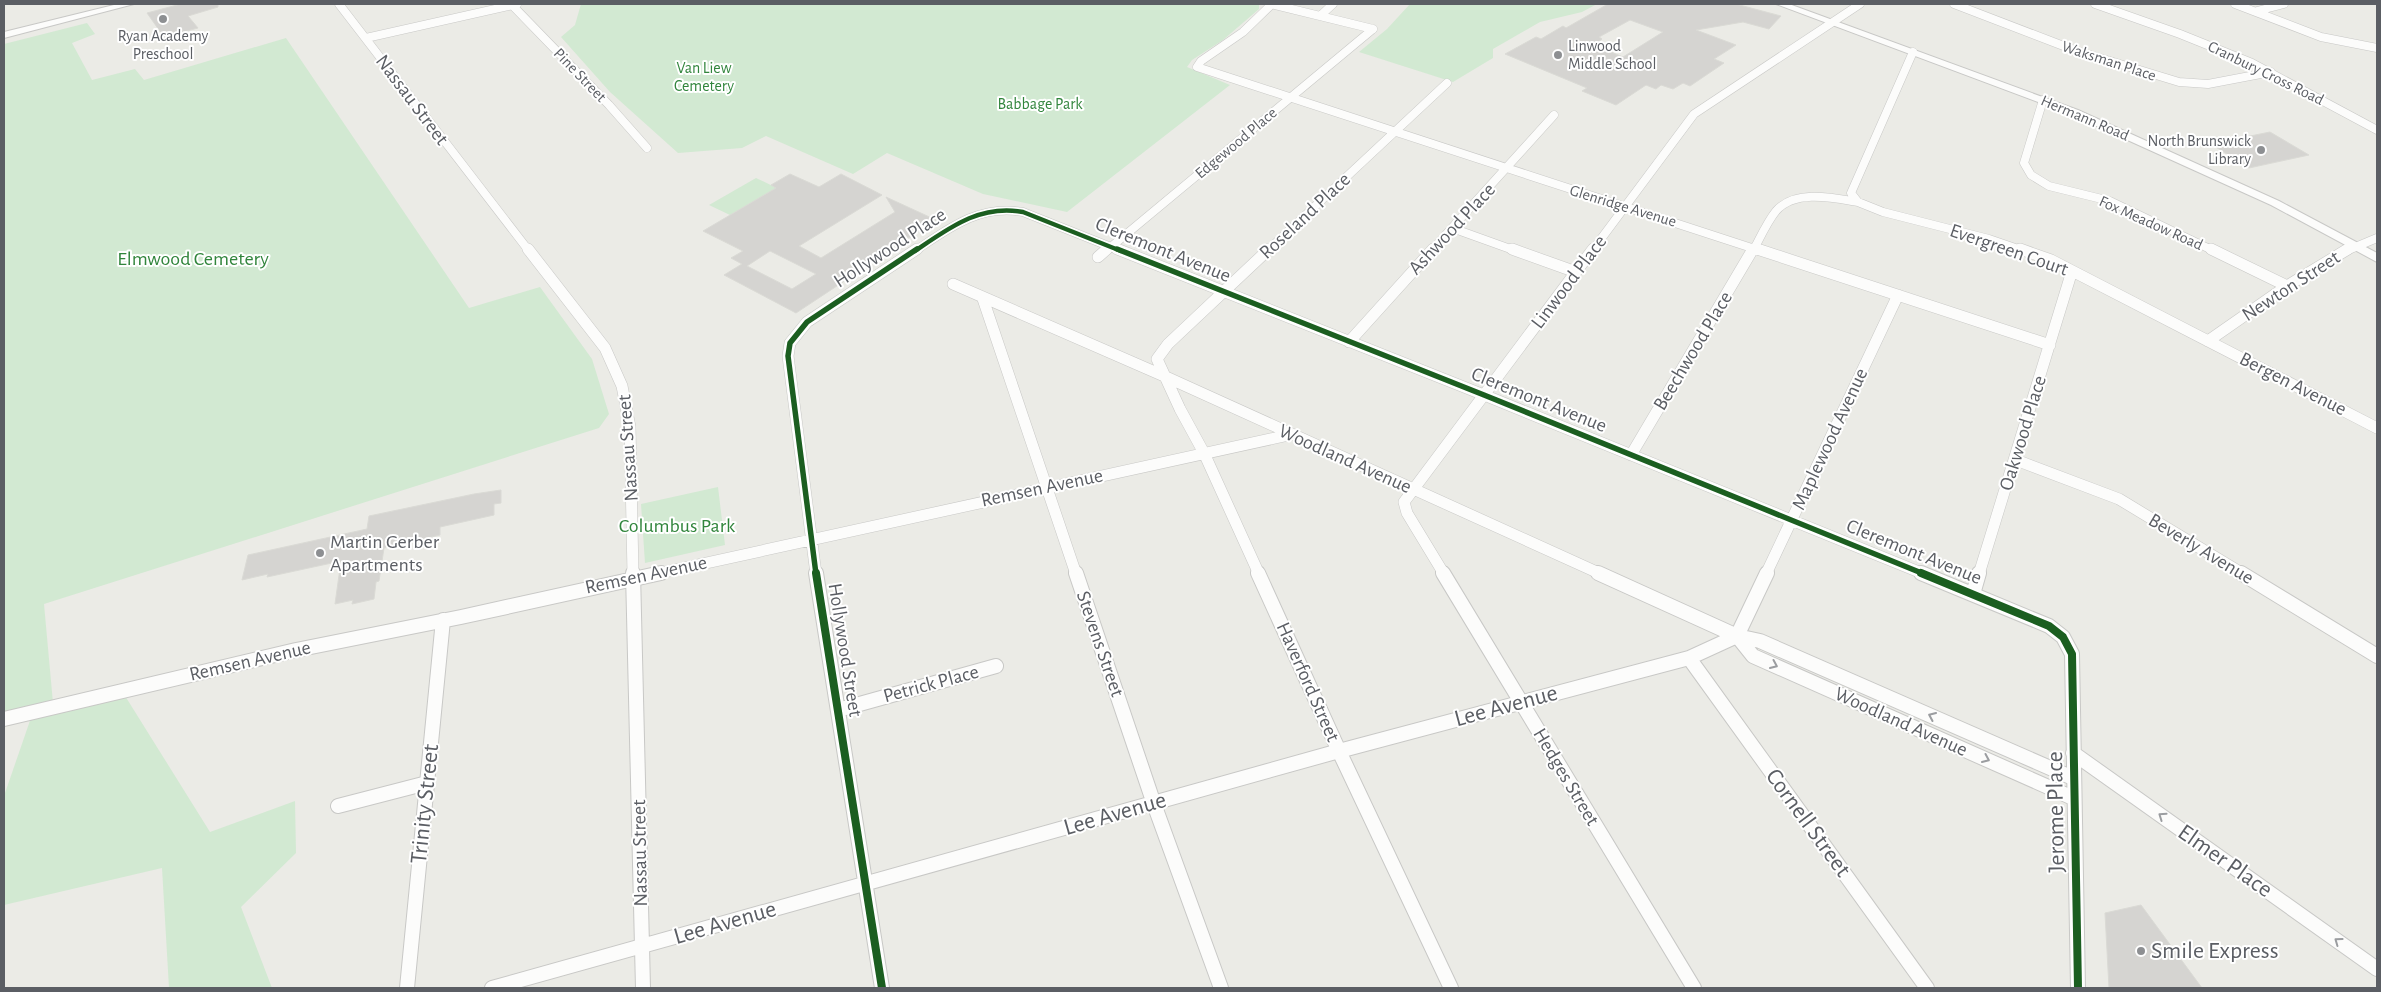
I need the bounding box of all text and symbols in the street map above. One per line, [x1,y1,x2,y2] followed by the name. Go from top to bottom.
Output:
[157,13,169,25] marker: Ryan Academy Preschool
[118,28,208,62] place label: Ryan Academy Preschool
[1568,38,1656,72] place label: Linwood Middle School
[2060,38,2158,84] street label: Waksman Place
[2205,38,2327,109] street label: Cranbury Cross Road
[551,45,609,105] street label: Pine Street
[1552,49,1564,61] marker: Linwood Middle School
[372,51,453,149] street label: Nassau Street
[674,60,734,95] park label: Van Liew Cemetery
[2039,92,2131,144] street label: Hermann Road
[997,96,1083,112] park label: Babbage Park
[1192,104,1280,182] street label: Edgewood Place
[2148,133,2252,168] place label: North Brunswick Library
[2255,144,2267,156] marker: North Brunswick Library
[1256,169,1354,263] street label: Roseland Place
[1405,179,1499,279] street label: Ashwood Place
[1568,182,1678,230] street label: Glenridge Avenue
[2097,193,2205,253] street label: Fox Meadow Road
[830,204,950,292] street label: Hollywood Place
[1092,214,1234,286] street label: Cleremont Avenue
[1947,220,2071,280] street label: Evergreen Court
[1528,232,1610,332] street label: Linwood Place
[2238,247,2344,325] street label: Newton Street
[117,249,269,269] park label: Elmwood Cemetery
[1650,288,1736,414] street label: Beechwood Place
[2236,349,2350,419] street label: Bergen Avenue
[1468,364,1610,436] street label: Cleremont Avenue
[1788,365,1872,513] street label: Maplewood Avenue
[1996,373,2050,493] street label: Oakwood Place
[614,393,642,502] street label: Nassau Street
[1275,421,1415,497] street label: Woodland Avenue
[979,465,1105,511] street label: Remsen Avenue
[2145,510,2257,588] street label: Beverly Avenue
[619,516,735,536] park label: Columbus Park
[1843,516,1985,588] street label: Cleremont Avenue
[330,532,440,575] place label: Martin Gerber Apartments
[314,547,326,559] marker: Martin Gerber Apartments
[583,552,709,598] street label: Remsen Avenue
[825,582,866,719] street label: Hollywood Street
[1073,589,1128,700] street label: Stevens Street
[1273,619,1344,745] street label: Haverford Street
[187,637,313,685] street label: Remsen Avenue
[1769,659,1778,670] one-way arrow
[881,662,981,706] street label: Petrick Place
[1452,681,1560,731] street label: Lee Avenue
[1831,684,1971,760] street label: Woodland Avenue
[1928,712,1937,723] one-way arrow
[1529,725,1603,830] street label: Hedges Street
[407,743,443,865] street label: Trinity Street
[2043,751,2069,873] street label: Jerome Place
[1981,753,1990,764] one-way arrow
[1761,765,1855,882] street label: Cornell Street
[1061,788,1169,840] street label: Lee Avenue
[629,799,651,907] street label: Nassau Street
[2159,813,2168,822] one-way arrow
[2173,820,2277,902] street label: Elmer Place
[671,897,779,949] street label: Lee Avenue
[2334,938,2344,947] one-way arrow
[2151,939,2279,963] place label: Smile Express
[2135,945,2147,957] marker: Smile Express

